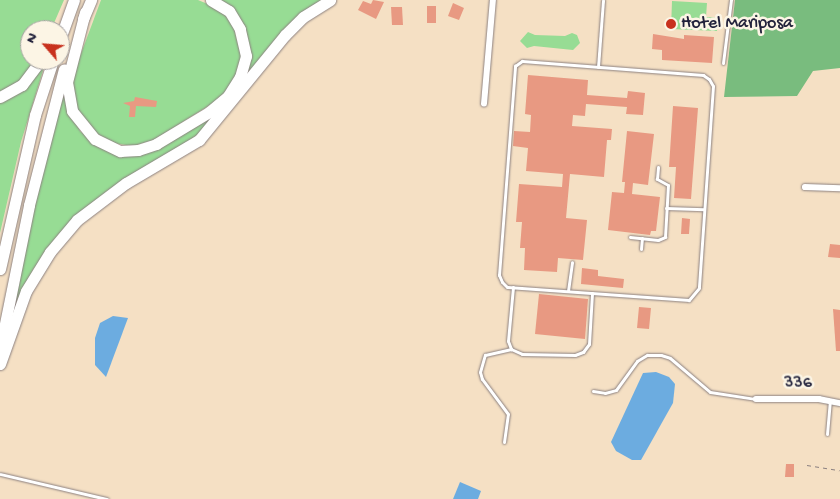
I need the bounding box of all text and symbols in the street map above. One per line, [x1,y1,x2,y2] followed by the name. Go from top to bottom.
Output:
[681,13,793,35] place label: Hotel Mariposa
[665,18,677,30] marker: Hotel Mariposa
[20,20,70,70] north arrow
[22,30,42,46] text: N
[784,373,812,395] street label: 336

